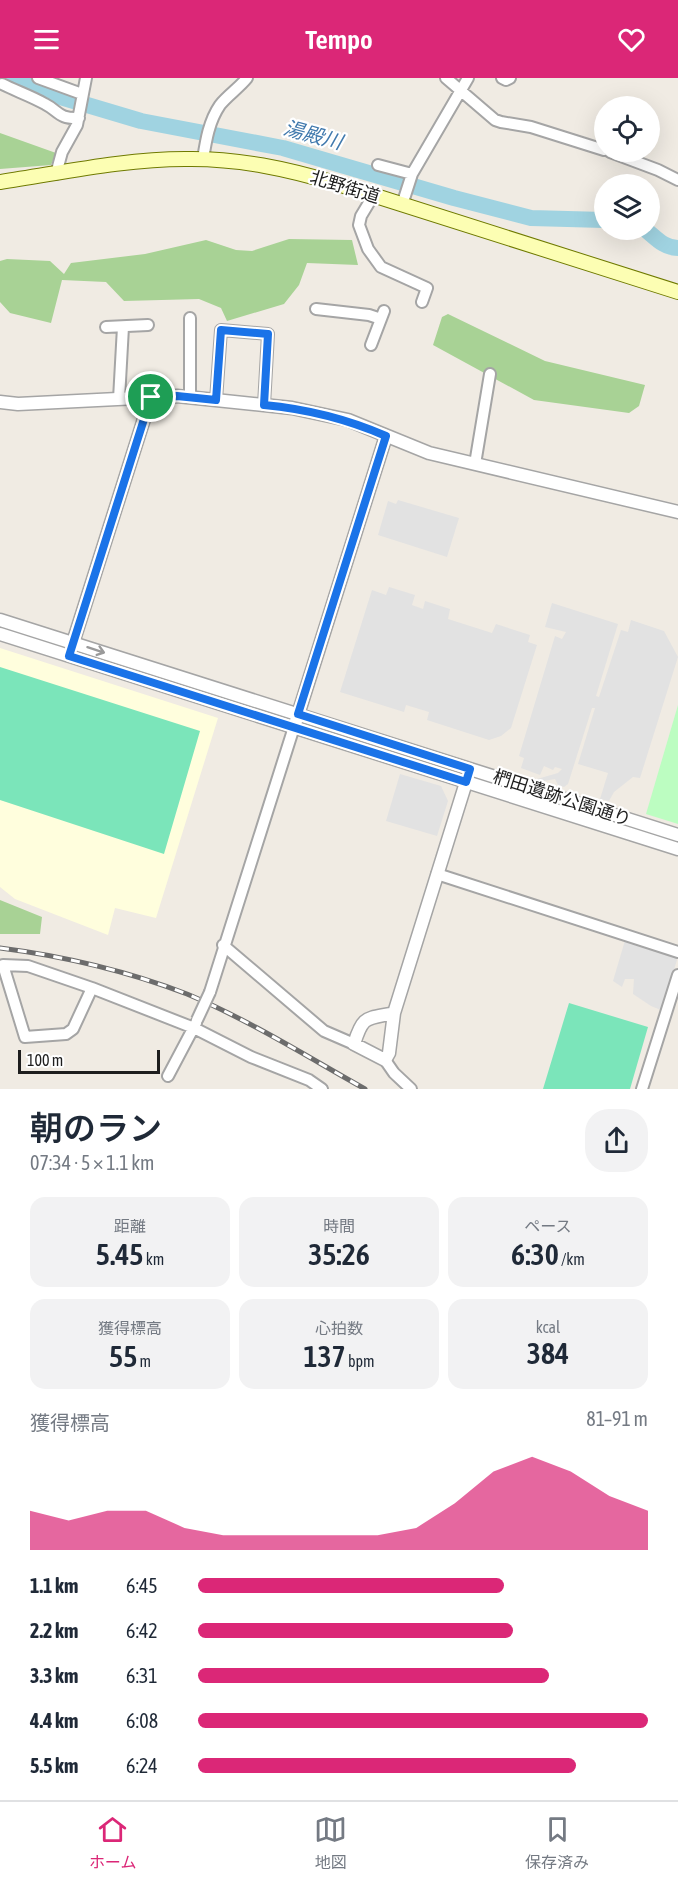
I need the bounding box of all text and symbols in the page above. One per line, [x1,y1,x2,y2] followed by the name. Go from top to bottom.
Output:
[30,23,63,56] icon: menu
[615,23,648,56] icon: heart
[305,24,373,55] text: Tempo
[594,96,660,240] map controls
[594,96,660,162] button: locate
[281,116,347,154] water label: 湯殿川
[308,166,383,207] street label: 北野街道
[594,174,660,240] button: layers
[125,371,176,422] pin
[134,380,167,413] icon: arrive
[86,645,105,656] one-way arrow
[490,765,634,830] street label: 椚田遺跡公園通り
[18,1047,160,1074] scale bar
[27,1051,63,1069] text: 100 m
[30,1109,162,1147] text: 朝のラン
[585,1109,648,1172] button: share
[30,1151,155,1174] text: 07:34 · 5 × 1.1 km
[114,1217,146,1235] text: 距離
[323,1217,355,1235] text: 時間
[524,1217,572,1235] text: ペース
[96,1237,143,1271] text: 5.45
[308,1237,370,1271] text: 35:26
[511,1237,559,1271] text: 6:30
[143,1250,164,1268] text: km
[559,1250,585,1268] text: /km
[536,1318,560,1336] text: kcal
[98,1319,162,1337] text: 獲得標高
[315,1319,363,1337] text: 心拍数
[527,1336,569,1370] text: 384
[109,1339,137,1373] text: 55
[303,1339,346,1373] text: 137
[137,1352,151,1370] text: m
[346,1352,375,1370] text: bpm
[586,1407,648,1430] text: 81–91 m
[30,1411,110,1434] text: 獲得標高
[30,1574,78,1597] text: 1.1 km
[126,1574,158,1597] text: 6:45
[30,1619,78,1642] text: 2.2 km
[126,1619,158,1642] text: 6:42
[30,1664,78,1687] text: 3.3 km
[126,1664,158,1687] text: 6:31
[30,1709,78,1732] text: 4.4 km
[126,1709,158,1732] text: 6:08
[30,1754,78,1777] text: 5.5 km
[126,1754,158,1777] text: 6:24
[89,1813,136,1873] tab: ホーム
[314,1813,347,1873] tab: 地図
[525,1813,589,1873] tab: 保存済み

